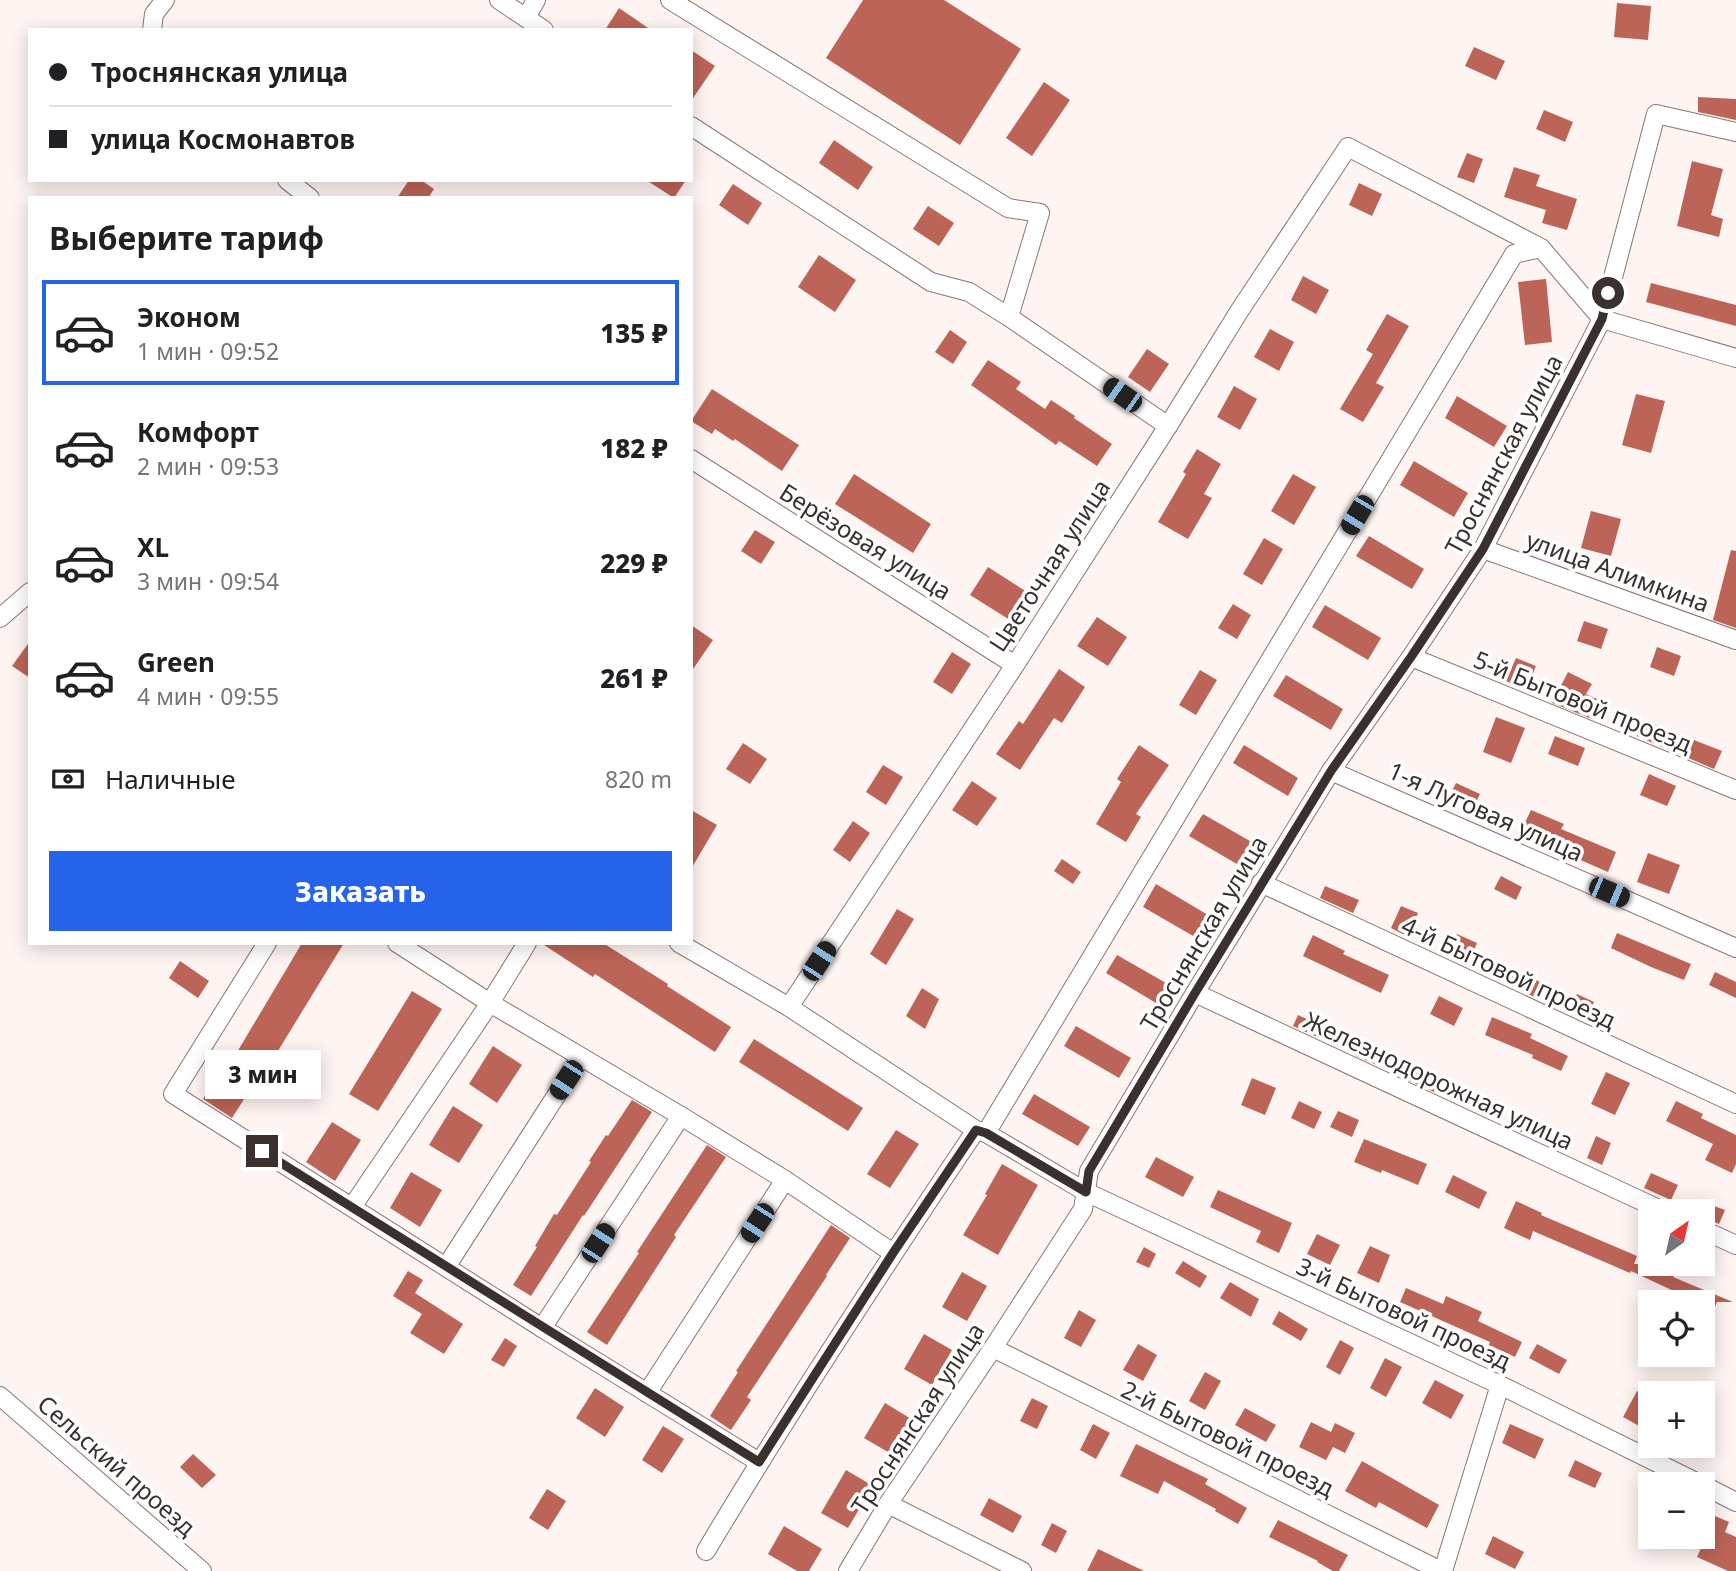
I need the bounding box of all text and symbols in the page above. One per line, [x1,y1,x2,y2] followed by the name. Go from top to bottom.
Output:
[91,54,348,90] text: Троснянская улица
[91,121,355,157] text: улица Космонавтов
[49,216,324,259] text: Выберите тариф
[1592,277,1624,309] route start
[137,299,241,335] text: Эконом
[53,301,116,364] icon: car
[600,315,668,351] text: 135 ₽
[137,335,279,367] text: 1 мин · 09:52
[1436,348,1570,560] street label: Троснянская улица
[1099,374,1146,416] car
[137,414,259,450] text: Комфорт
[53,416,116,479] icon: car
[600,430,668,466] text: 182 ₽
[137,450,279,482] text: 2 мин · 09:53
[981,472,1117,658] street label: Цветочная улица
[774,475,958,607] street label: Берёзовая улица
[1338,492,1377,538] car
[1522,523,1714,619] street label: улица Алимкина
[137,529,169,565] text: XL
[53,531,116,594] icon: car
[600,545,668,581] text: 229 ₽
[137,565,279,597] text: 3 мин · 09:54
[1469,642,1697,760] street label: 5-й Бытовой проезд
[137,644,215,680] text: Green
[53,646,116,709] icon: car
[600,660,668,696] text: 261 ₽
[137,680,279,712] text: 4 мин · 09:55
[1383,753,1589,869] street label: 1-я Луговая улица
[49,760,87,798] icon: cash
[105,761,236,797] text: Наличные
[605,763,672,795] text: 820 m
[1132,829,1274,1037] street label: Троснянская улица
[49,851,672,931] button: Заказать
[1586,874,1633,910] car
[1397,908,1622,1036] street label: 4-й Бытовой проезд
[799,938,840,984] car
[1299,1003,1579,1157] street label: Железнодорожная улица
[204,1050,320,1098] callout: 3 мин
[546,1057,587,1103] car
[228,1058,298,1090] text: 3 мин
[246,1135,278,1167] route end
[1638,1199,1715,1276] north arrow
[1638,1199,1715,1549] map controls
[737,1200,778,1246] car
[578,1220,619,1266] car
[1292,1249,1517,1377] street label: 3-й Бытовой проезд
[1638,1290,1715,1367] button: locate
[843,1316,991,1520] street label: Троснянская улица
[1116,1372,1340,1504] street label: 2-й Бытовой проезд
[1638,1381,1715,1458] button: +
[31,1387,203,1543] street label: Сельский проезд
[1638,1472,1715,1549] button: −

